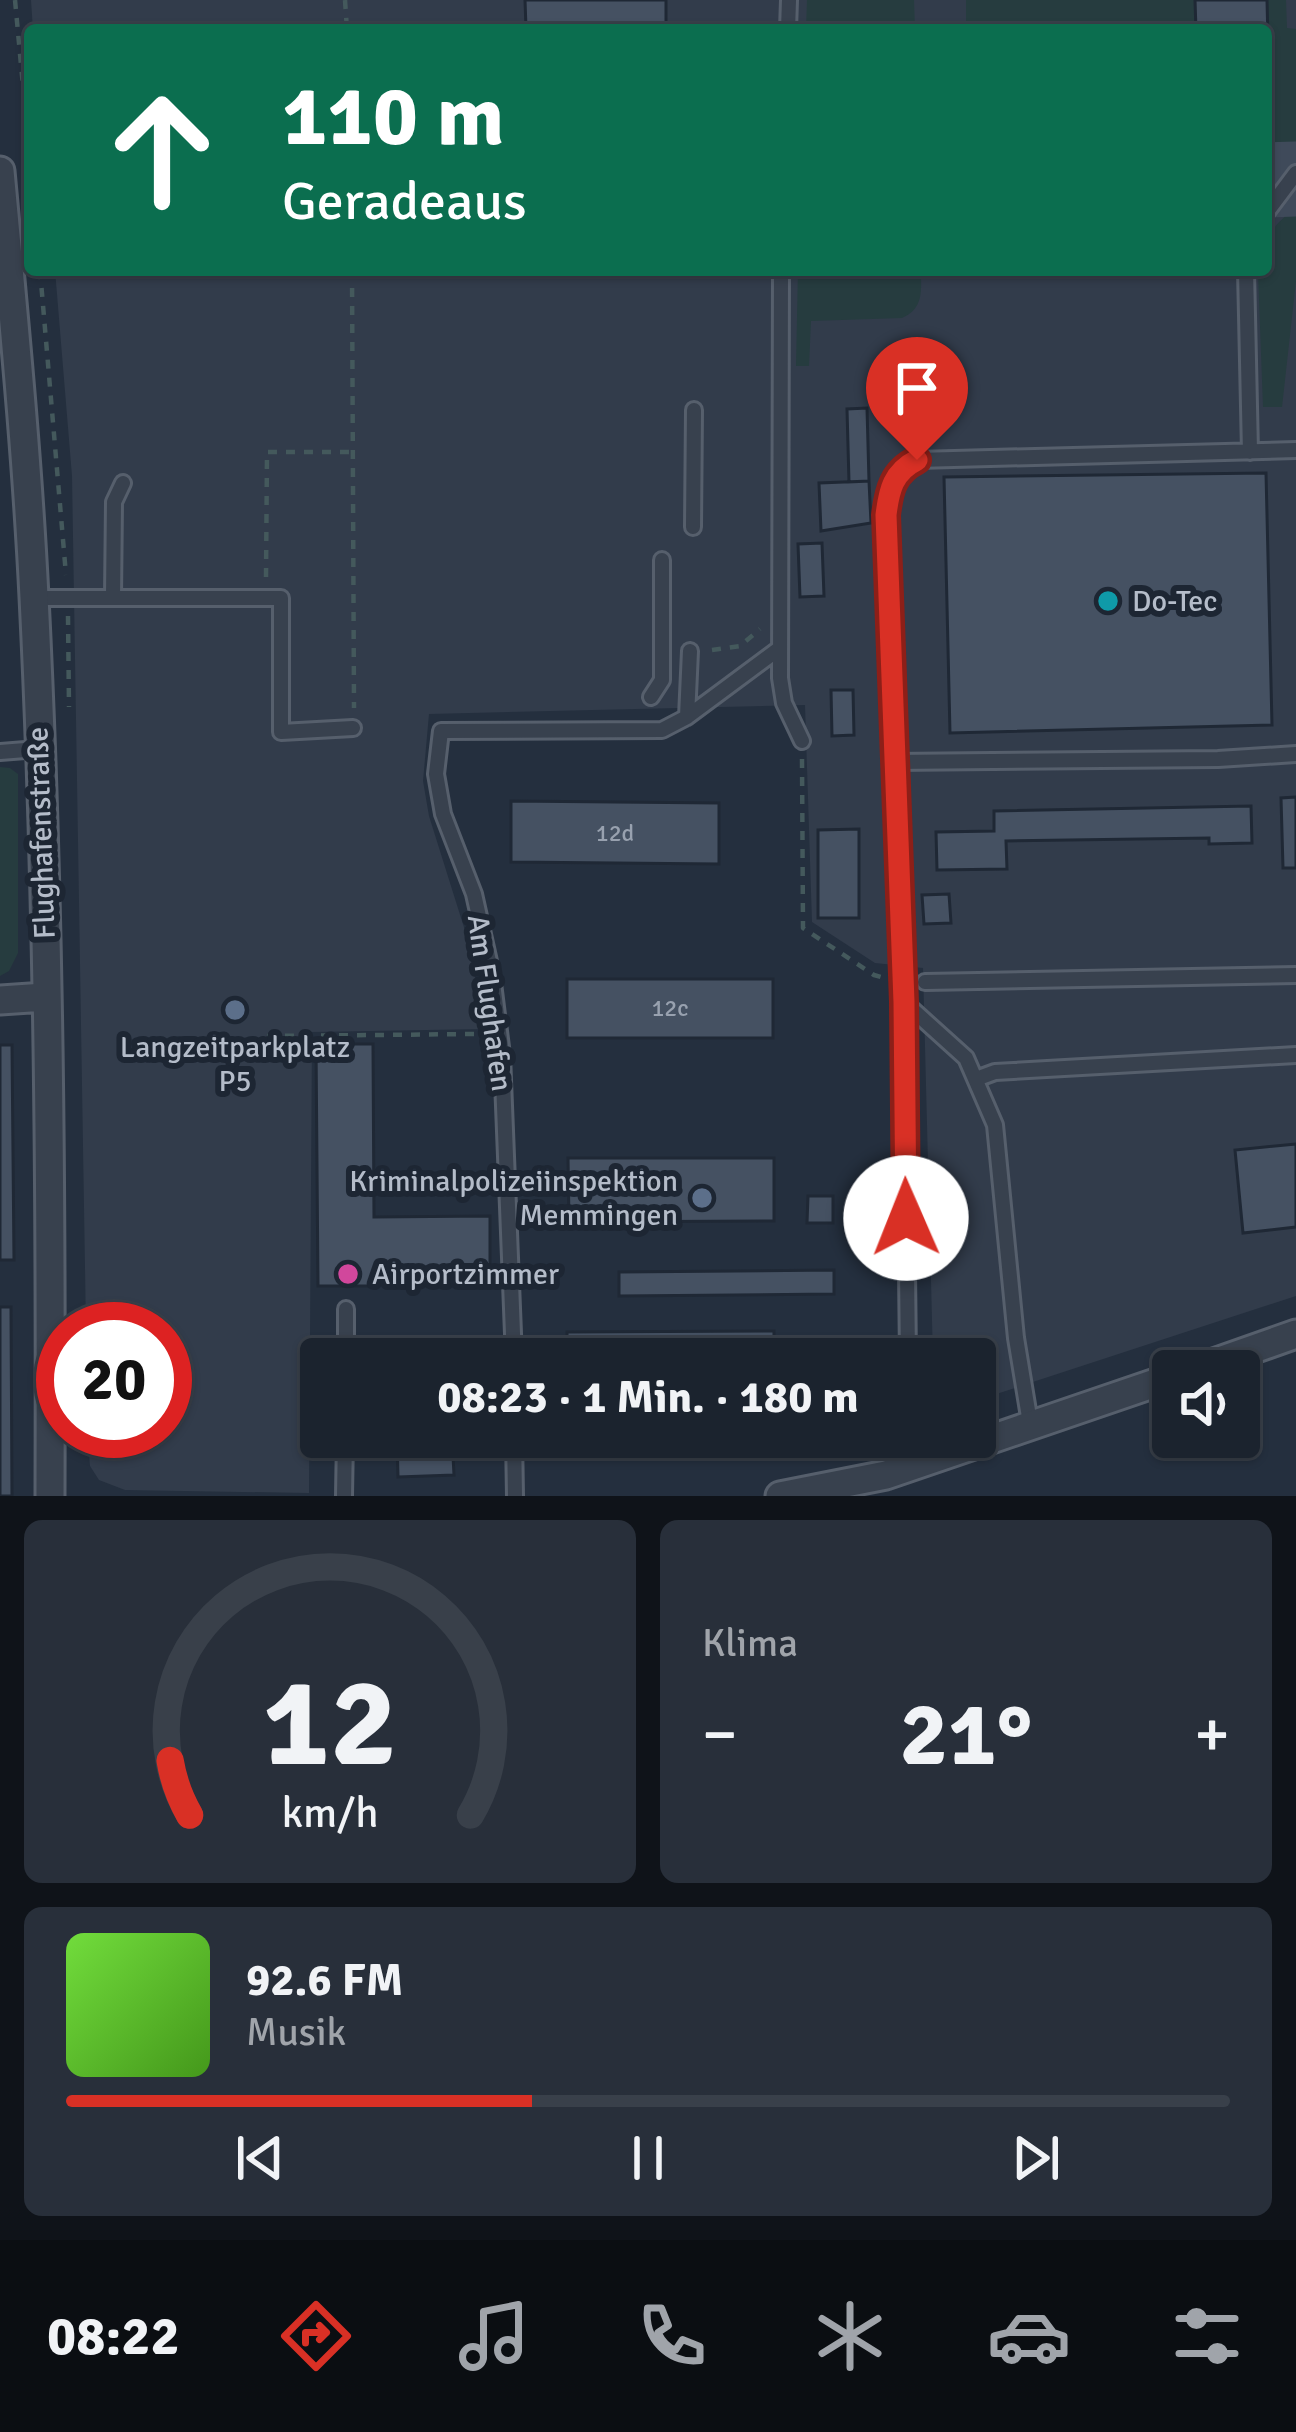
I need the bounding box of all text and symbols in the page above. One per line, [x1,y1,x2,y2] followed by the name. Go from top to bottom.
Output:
[282,65,504,169] text: 110 m
[84,72,240,228] icon: ahead
[282,168,527,235] text: Geradeaus
[866,337,968,460] pin
[884,355,950,421] icon: arrive
[1132,583,1217,620] place label: Do-Tec
[1095,588,1121,614] marker: Do-Tec
[19,726,64,940] street label: Flughafenstraße
[596,818,634,848] house number: 12d
[459,912,520,1094] street label: Am Flughafen
[651,993,689,1023] house number: 12c
[222,997,248,1023] marker: Langzeitparkplatz P5
[120,1029,350,1100] place label: Langzeitparkplatz P5
[843,1155,969,1281] position arrow
[349,1163,678,1234] place label: Kriminalpolizeiinspektion Memmingen
[689,1185,715,1211] marker: Kriminalpolizeiinspektion Memmingen
[372,1256,559,1293] place label: Airportzimmer
[335,1261,361,1287] marker: Airportzimmer
[36,1302,192,1458] speed limit sign: 20
[1152,1350,1260,1458] map controls
[1152,1350,1260,1458] button: sound
[437,1370,859,1425] text: 08:23 · 1 Min. · 180 m
[702,1619,798,1667] text: Klima
[263,1647,397,1800] text: 12
[899,1679,1033,1790] text: 21°
[702,1694,738,1775] text: −
[1194,1694,1230,1775] text: +
[281,1786,379,1839] text: km/h
[246,1953,403,2008] text: 92.6 FM
[246,2008,346,2056] text: Musik
[227,2125,293,2191] icon: previous
[615,2125,681,2191] icon: pause
[1003,2125,1069,2191] icon: next
[274,2294,358,2378] icon: directions
[452,2294,536,2378] icon: music
[630,2294,714,2378] icon: phone
[808,2294,892,2378] icon: climate
[987,2294,1071,2378] icon: car
[1165,2294,1249,2378] icon: filters
[47,2303,180,2370] text: 08:22

